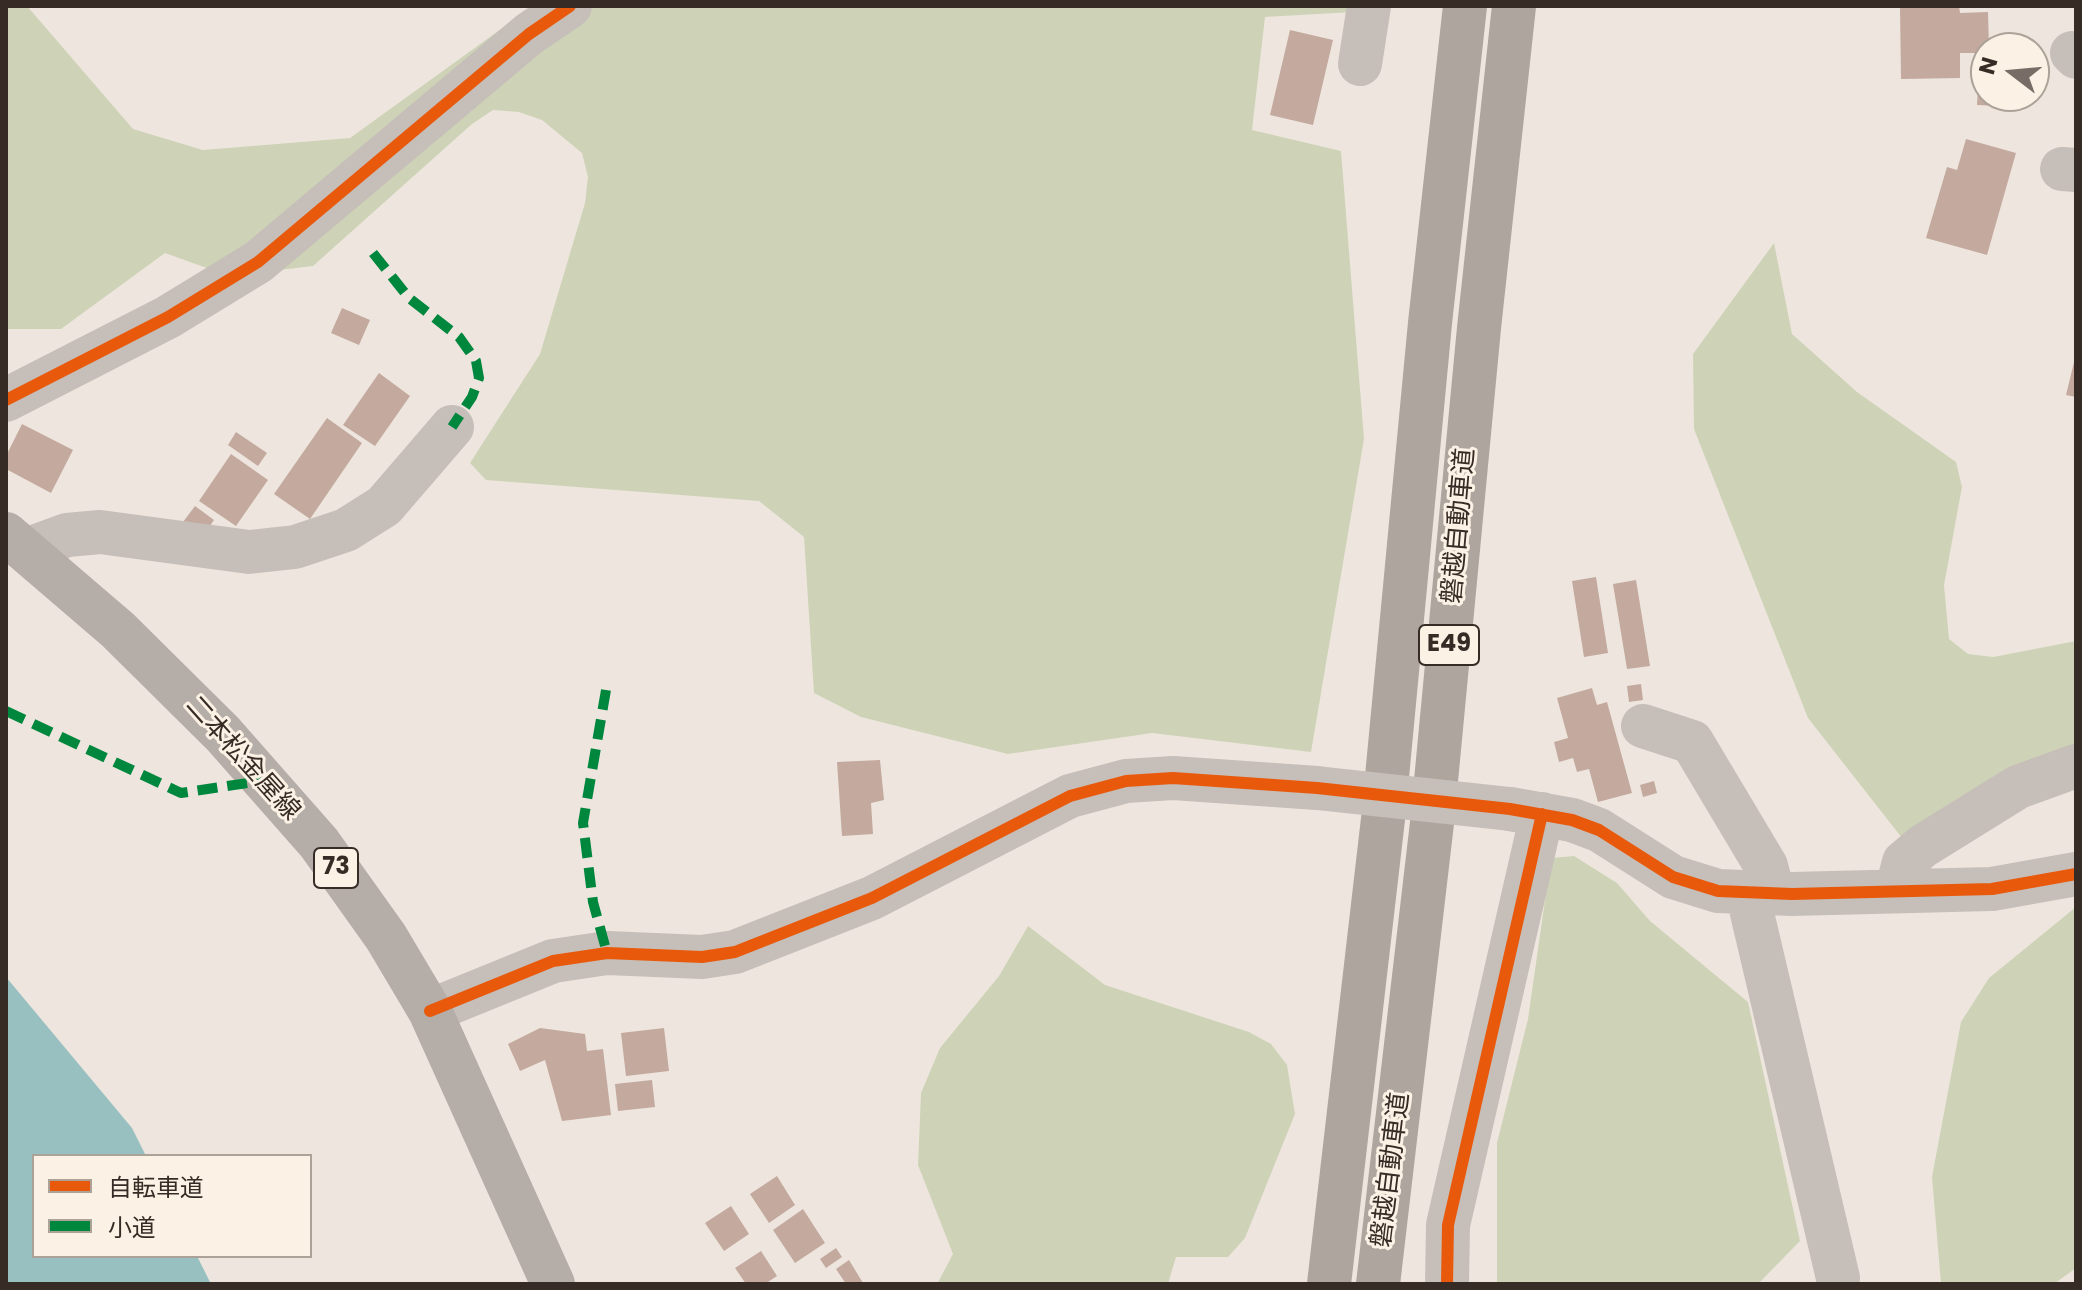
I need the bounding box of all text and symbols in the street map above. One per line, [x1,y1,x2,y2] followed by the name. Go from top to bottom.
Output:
[1970,32,2050,112] north arrow
[1971,54,2006,78] text: N
[1438,447,1482,605] street label: 磐越自動車道
[1419,625,1479,665] road number: E49
[178,691,306,827] street label: 二本松金屋線
[314,848,358,888] road number: 73
[1367,1091,1417,1249] street label: 磐越自動車道
[32,1154,312,1258] legend
[108,1171,204,1204] text: 自転車道
[108,1211,156,1244] text: 小道

